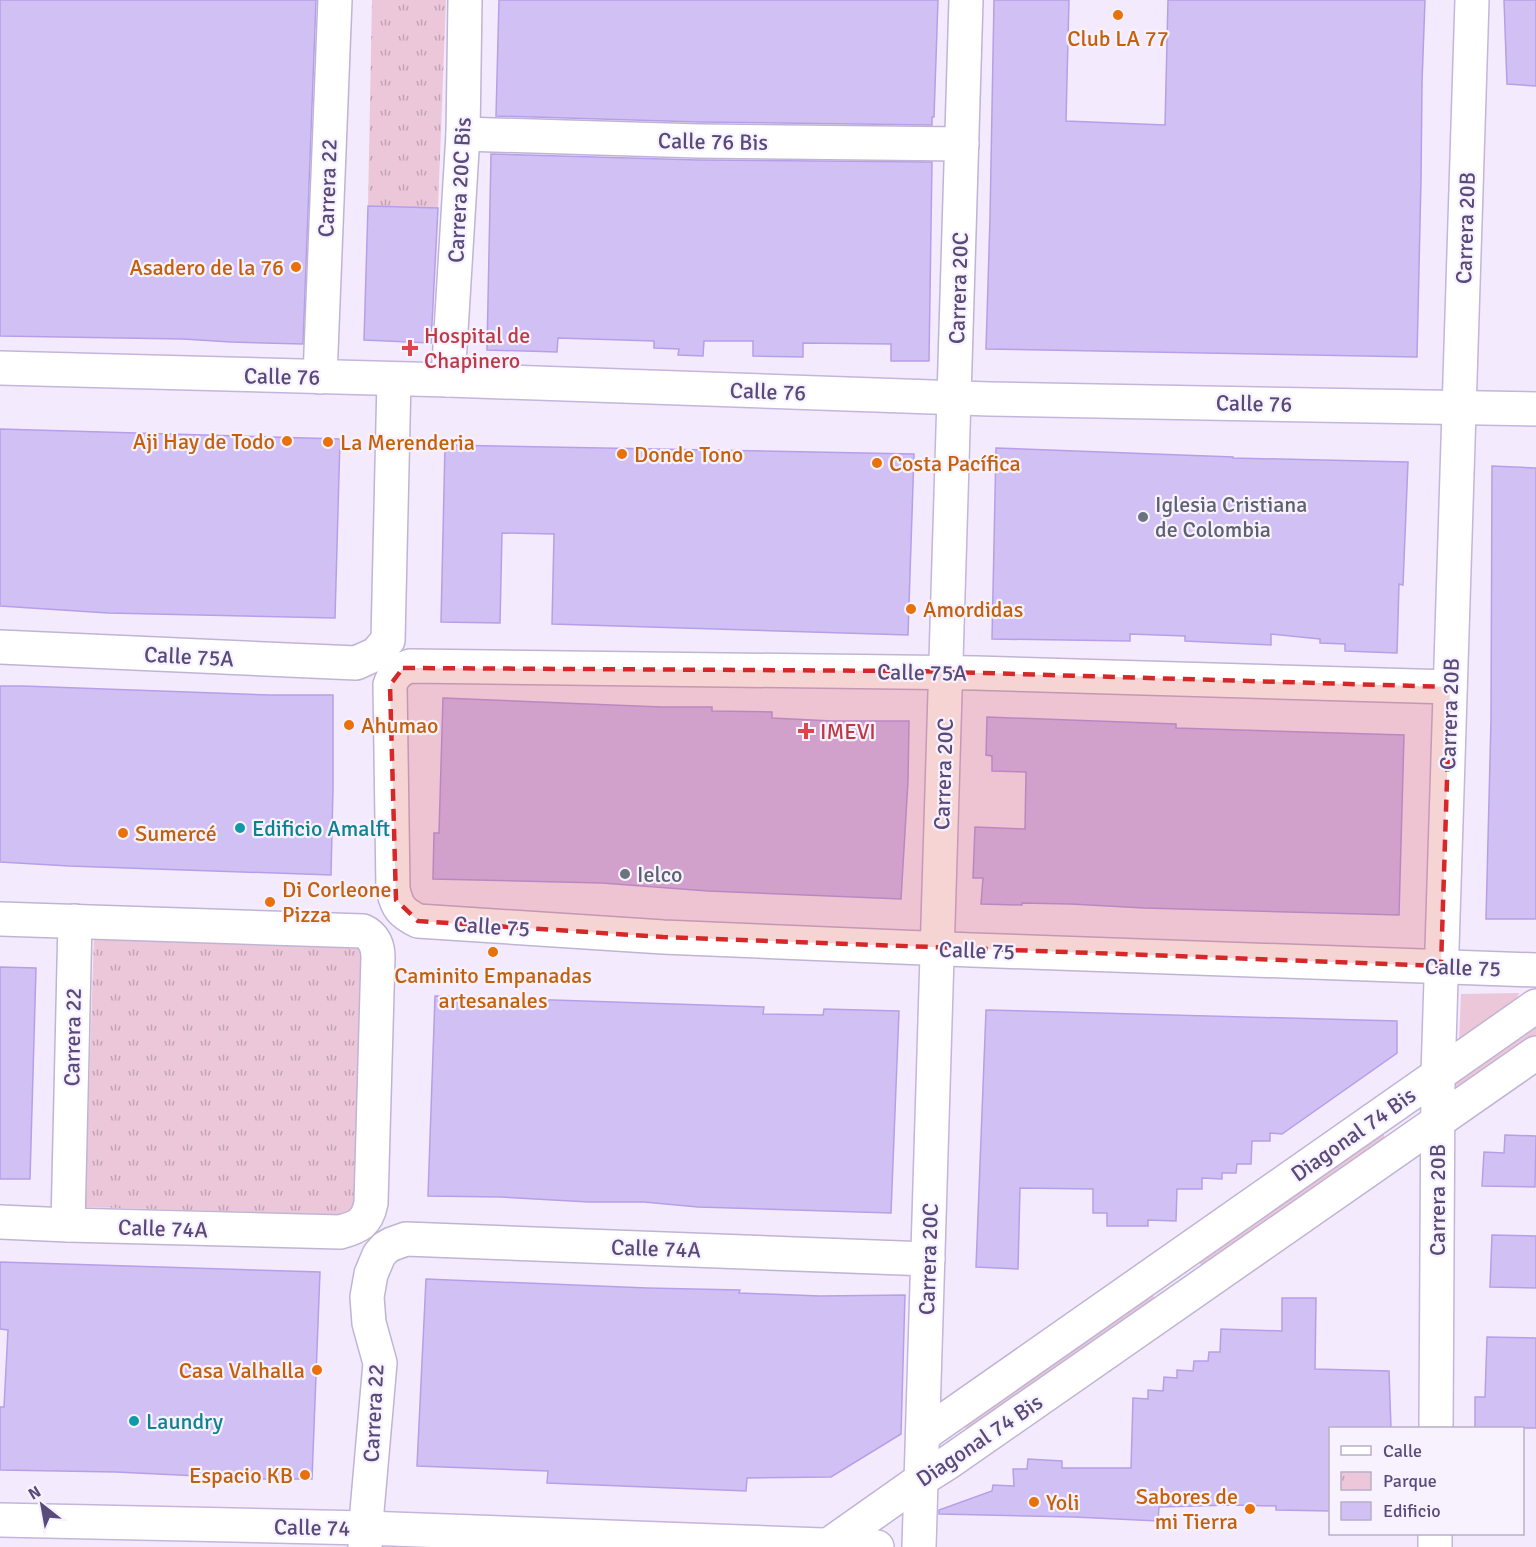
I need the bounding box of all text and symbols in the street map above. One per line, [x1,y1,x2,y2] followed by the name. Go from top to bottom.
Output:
[1111,8,1125,22] marker: Club LA 77
[1067,25,1169,52] place label: Club LA 77
[442,117,477,264] street label: Carrera 20C Bis
[658,127,768,156] street label: Calle 76 Bis
[312,138,343,238] street label: Carrera 22
[1450,172,1481,284] street label: Carrera 20B
[943,232,974,344] street label: Carrera 20C
[129,254,284,281] place label: Asadero de la 76
[289,260,303,274] marker: Asadero de la 76
[424,322,530,374] place label: Hospital de Chapinero
[401,339,419,357] marker: Hospital de Chapinero
[244,362,320,391] street label: Calle 76
[729,377,807,406] street label: Calle 76
[1216,389,1292,418] street label: Calle 76
[133,428,275,455] place label: Aji Hay de Todo
[340,429,475,456] place label: La Merenderia
[280,434,294,448] marker: Aji Hay de Todo
[321,435,335,449] marker: La Merenderia
[634,441,743,468] place label: Donde Tono
[615,447,629,461] marker: Donde Tono
[889,450,1021,477] place label: Costa Pacífica
[870,456,884,470] marker: Costa Pacífica
[1155,491,1307,543] place label: Iglesia Cristiana de Colombia
[1136,510,1150,524] marker: Iglesia Cristiana de Colombia
[923,596,1023,623] place label: Amordidas
[904,602,918,616] marker: Amordidas
[143,641,235,672] street label: Calle 75A
[877,658,968,687] street label: Calle 75A
[1434,658,1465,770] street label: Carrera 20B
[361,712,439,739] place label: Ahumao
[342,718,356,732] marker: Ahumao
[820,718,876,745] place label: IMEVI
[928,718,959,830] street label: Carrera 20C
[797,722,815,740] marker: IMEVI
[252,815,390,842] place label: Edificio Amalft
[135,820,217,847] place label: Sumercé
[233,821,247,835] marker: Edificio Amalft
[116,826,130,840] marker: Sumercé
[637,861,682,888] place label: Ielco
[618,867,632,881] marker: Ielco
[282,876,391,928] place label: Di Corleone Pizza
[263,895,277,909] marker: Di Corleone Pizza
[453,910,531,943] street label: Calle 75
[938,936,1016,965] street label: Calle 75
[486,945,500,959] marker: Caminito Empanadas artesanales
[1424,953,1502,982] street label: Calle 75
[394,962,592,1014] place label: Caminito Empanadas artesanales
[58,987,87,1087] street label: Carrera 22
[1286,1081,1421,1187] street label: Diagonal 74 Bis
[1424,1144,1451,1256] street label: Carrera 20B
[913,1203,944,1315] street label: Carrera 20C
[118,1213,209,1244] street label: Calle 74A
[611,1233,702,1264] street label: Calle 74A
[179,1357,305,1384] place label: Casa Valhalla
[310,1363,324,1377] marker: Casa Valhalla
[357,1363,390,1463] street label: Carrera 22
[911,1388,1047,1493] street label: Diagonal 74 Bis
[146,1408,224,1435] place label: Laundry
[127,1414,141,1428] marker: Laundry
[1329,1427,1524,1535] legend
[1383,1440,1422,1462] text: Calle
[189,1462,293,1489] place label: Espacio KB
[298,1468,312,1482] marker: Espacio KB
[1383,1470,1437,1492] text: Parque
[12,1475,72,1535] north arrow
[25,1482,45,1504] text: N
[1136,1483,1238,1535] place label: Sabores de mi Tierra
[1046,1489,1080,1516] place label: Yoli
[1027,1495,1041,1509] marker: Yoli
[1383,1500,1441,1522] text: Edificio
[1243,1502,1257,1516] marker: Sabores de mi Tierra
[274,1513,351,1542] street label: Calle 74

